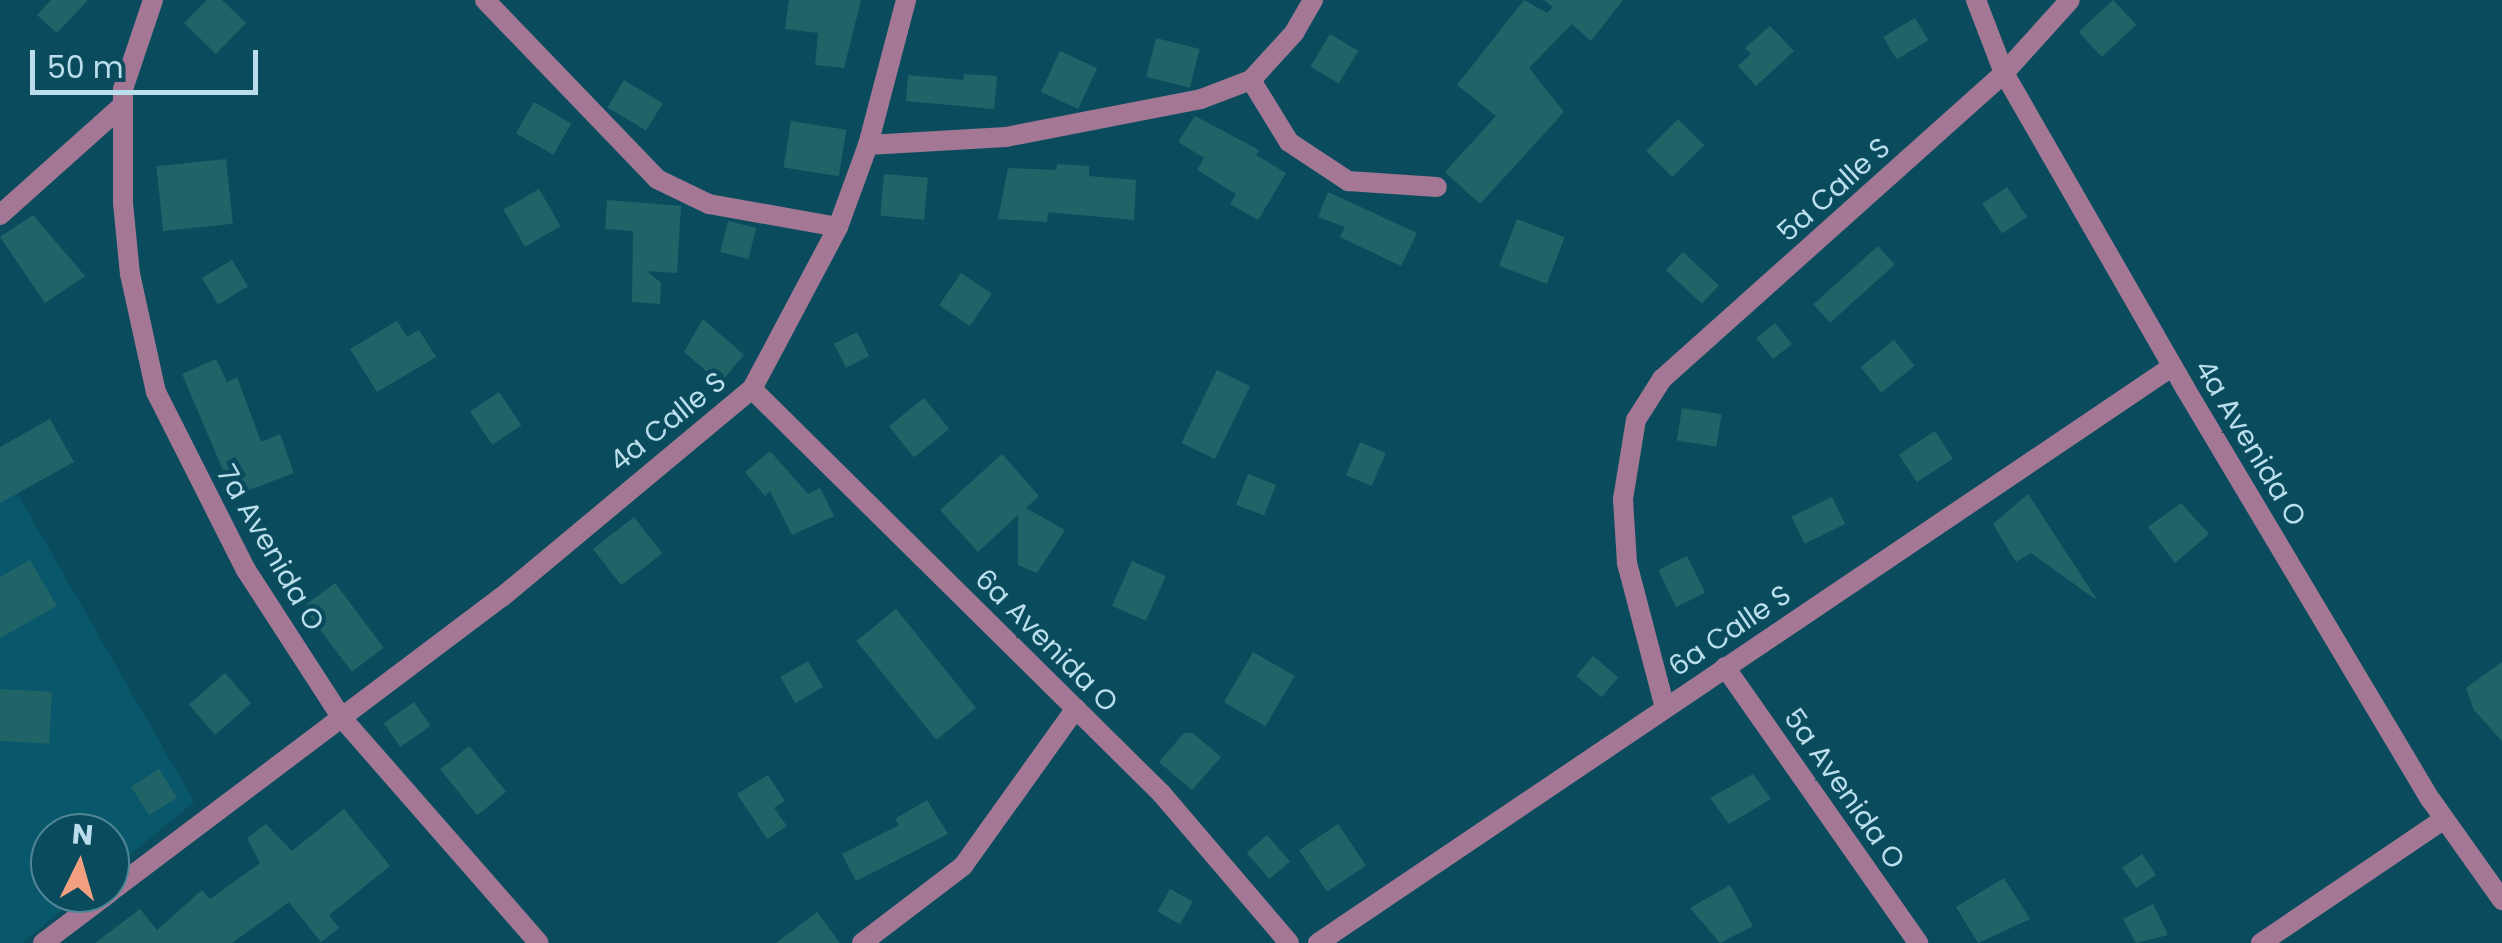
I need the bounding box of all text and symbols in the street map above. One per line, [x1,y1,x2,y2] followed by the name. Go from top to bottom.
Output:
[35,30,262,92] scale bar
[47,46,124,89] text: 50 m
[1771,131,1897,249] street label: 5a Calle S
[2187,354,2313,532] street label: 4a Avenida O
[603,365,733,479] street label: 4a Calle S
[209,459,331,637] street label: 7a Avenida O
[968,563,1124,719] street label: 6a Avenida O
[1663,578,1797,684] street label: 6a Calle S
[1776,702,1912,876] street label: 5a Avenida O
[30,813,130,913] north arrow
[70,814,95,855] text: N

